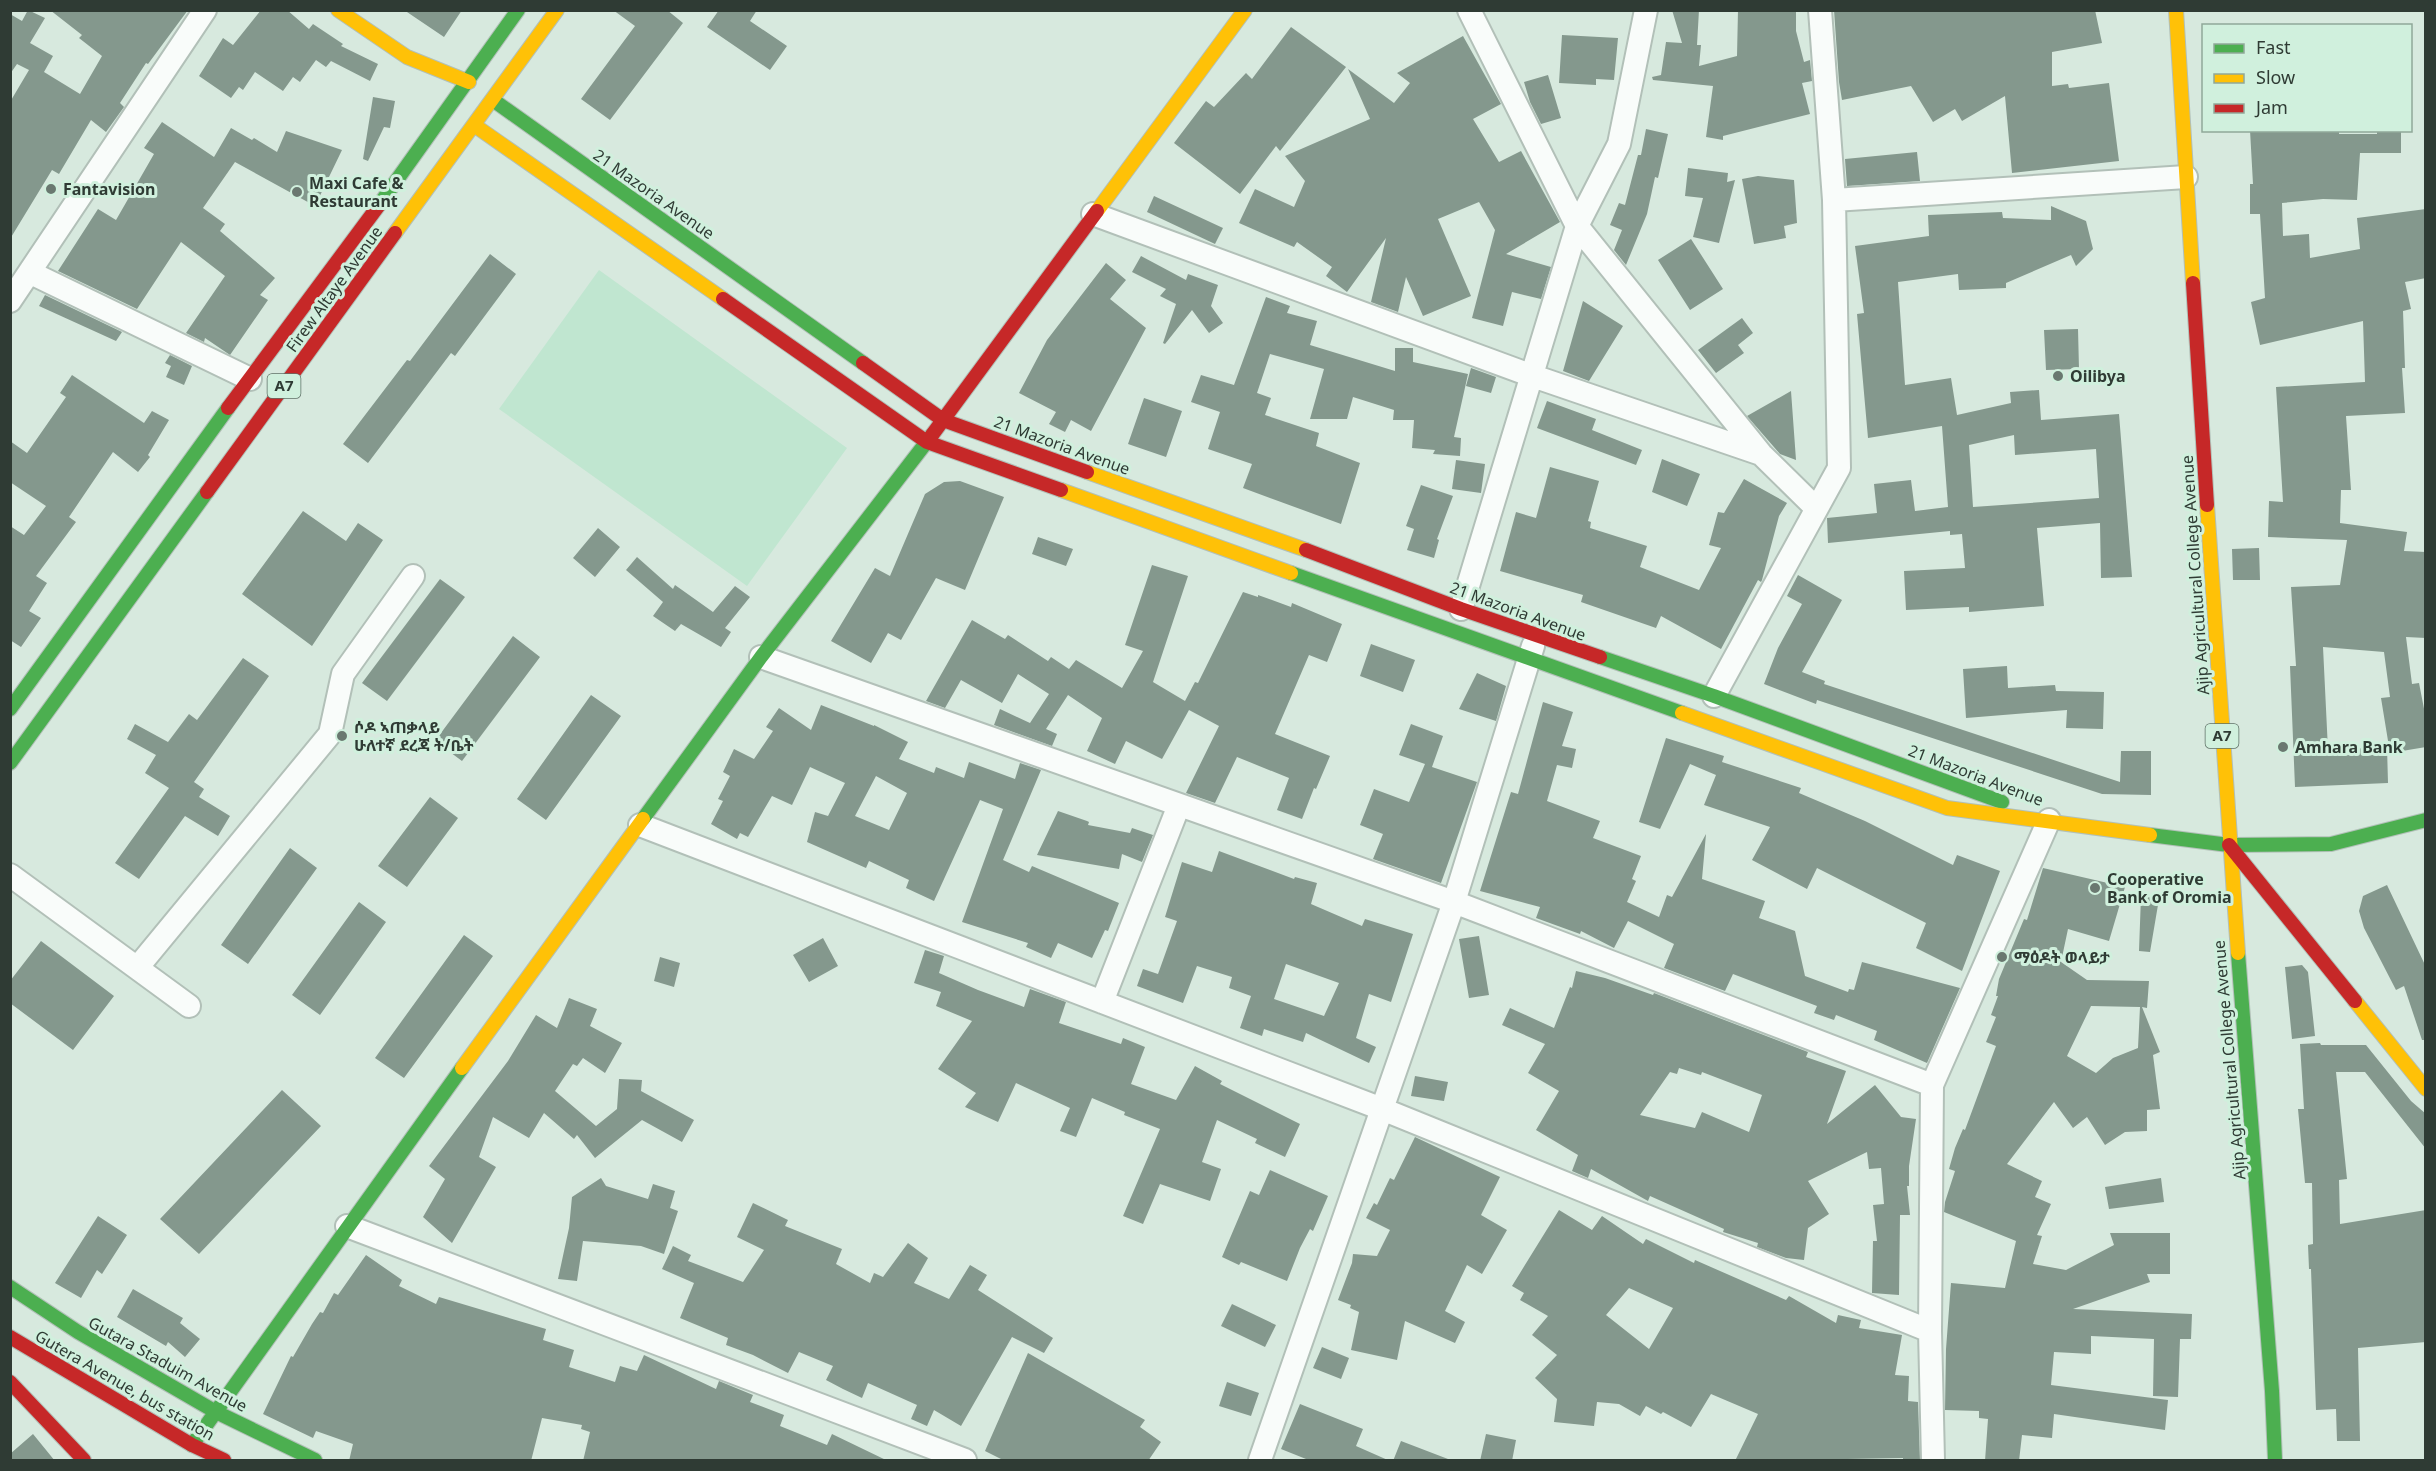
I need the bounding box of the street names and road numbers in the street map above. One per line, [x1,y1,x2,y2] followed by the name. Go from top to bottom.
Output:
[589,144,719,244] street label: 21 Mazoria Avenue
[281,222,387,356] street label: Firew Altaye Avenue
[268,374,300,398] road number: A7
[991,410,1133,480] street label: 21 Mazoria Avenue
[2176,454,2214,696] street label: Ajip Agricultural College Avenue
[1447,576,1589,646] street label: 21 Mazoria Avenue
[2206,724,2238,748] road number: A7
[1905,739,2047,811] street label: 21 Mazoria Avenue
[2208,939,2250,1181] street label: Ajip Agricultural College Avenue
[85,1311,251,1417] street label: Gutara Staduim Avenue
[31,1325,219,1445] street label: Gutera Avenue, bus station

